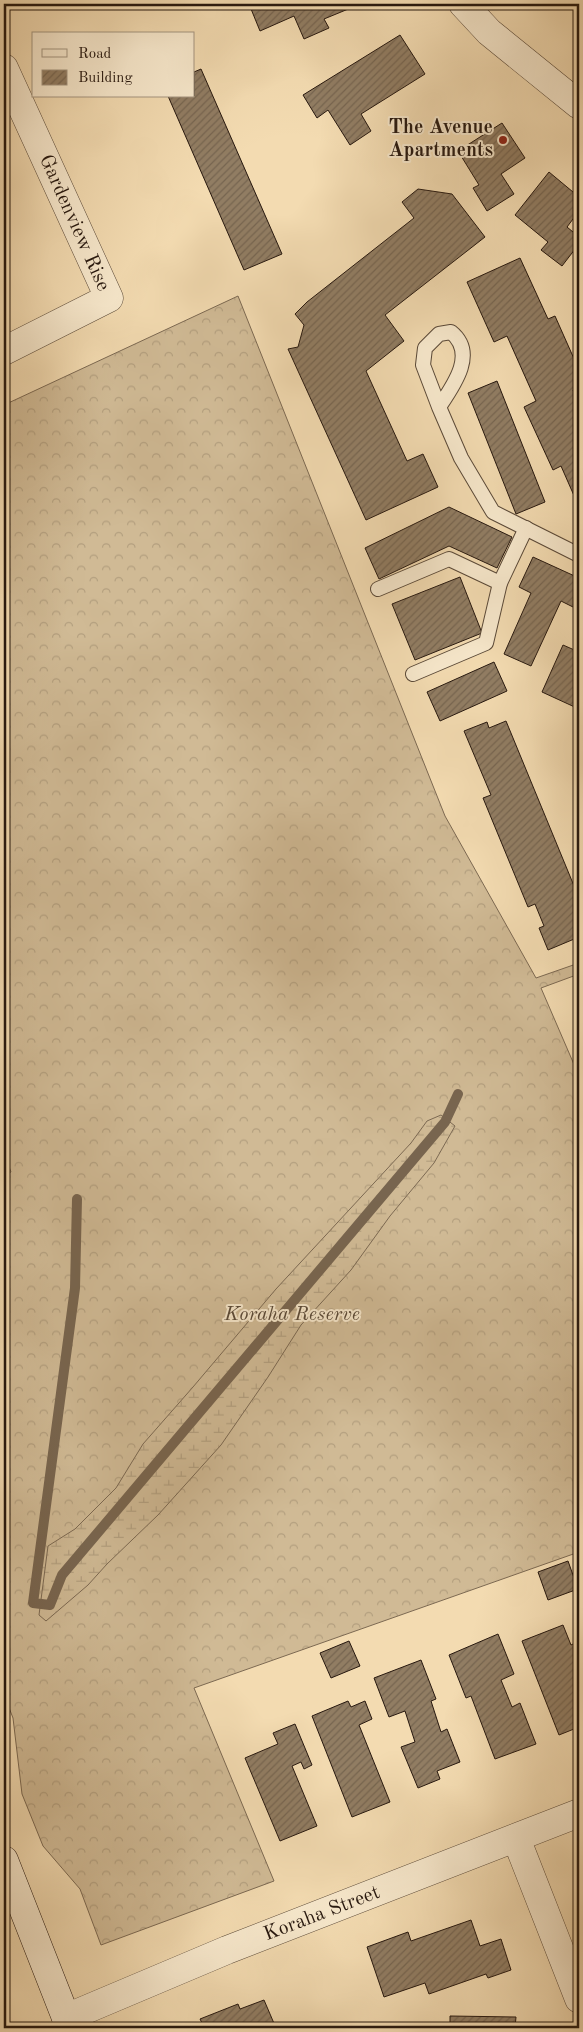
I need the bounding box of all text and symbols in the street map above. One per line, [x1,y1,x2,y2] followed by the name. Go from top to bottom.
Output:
[32,32,195,98] legend
[78,47,112,62] text: Road
[78,71,133,86] text: Building
[388,118,493,161] place label: The Avenue Apartments
[497,134,509,146] marker: The Avenue Apartments
[35,152,113,294] street label: Gardenview Rise
[223,1305,360,1325] park label: Koraha Reserve
[261,1883,383,1945] street label: Koraha Street

